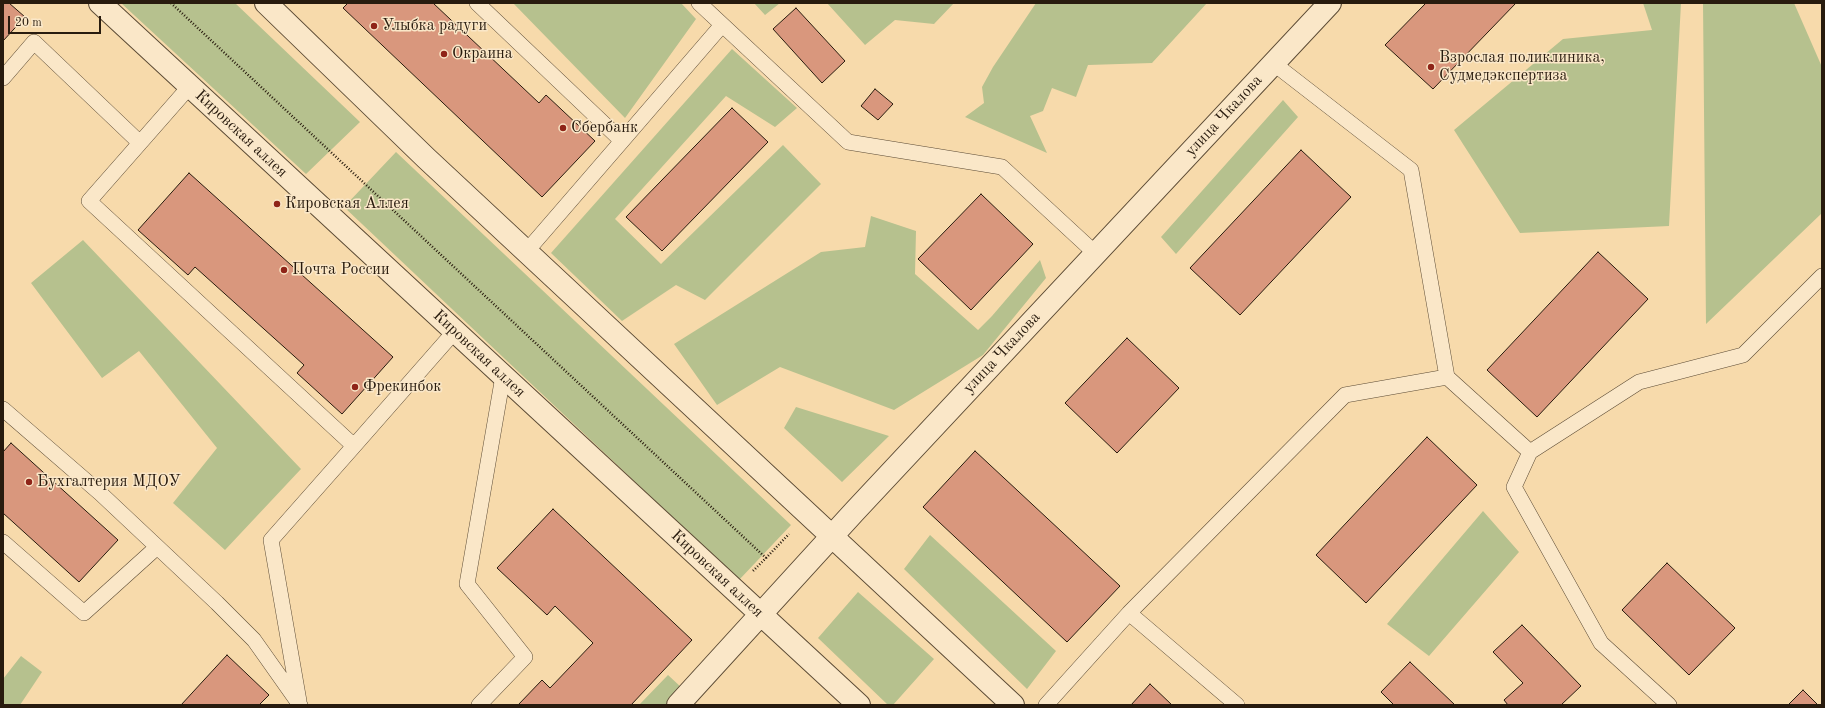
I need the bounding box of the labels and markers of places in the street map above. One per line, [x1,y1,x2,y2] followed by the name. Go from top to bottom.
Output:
[382,16,487,36] place label: Улыбка радуги
[369,21,379,31] marker: Улыбка радуги
[452,44,513,64] place label: Окраина
[1439,48,1605,86] place label: Взрослая поликлиника, Судмедэкспертиза
[439,49,449,59] marker: Окраина
[1426,62,1436,72] marker: Взрослая поликлиника, Судмедэкспертиза
[571,118,638,138] place label: Сбербанк
[558,123,568,133] marker: Сбербанк
[285,194,409,214] place label: Кировская Аллея
[272,199,282,209] marker: Кировская Аллея
[292,260,390,280] place label: Почта России
[279,265,289,275] marker: Почта России
[363,377,441,397] place label: Фрекинбок
[350,382,360,392] marker: Фрекинбок
[37,472,181,492] place label: Бухгалтерия МДОУ
[24,477,34,487] marker: Бухгалтерия МДОУ

